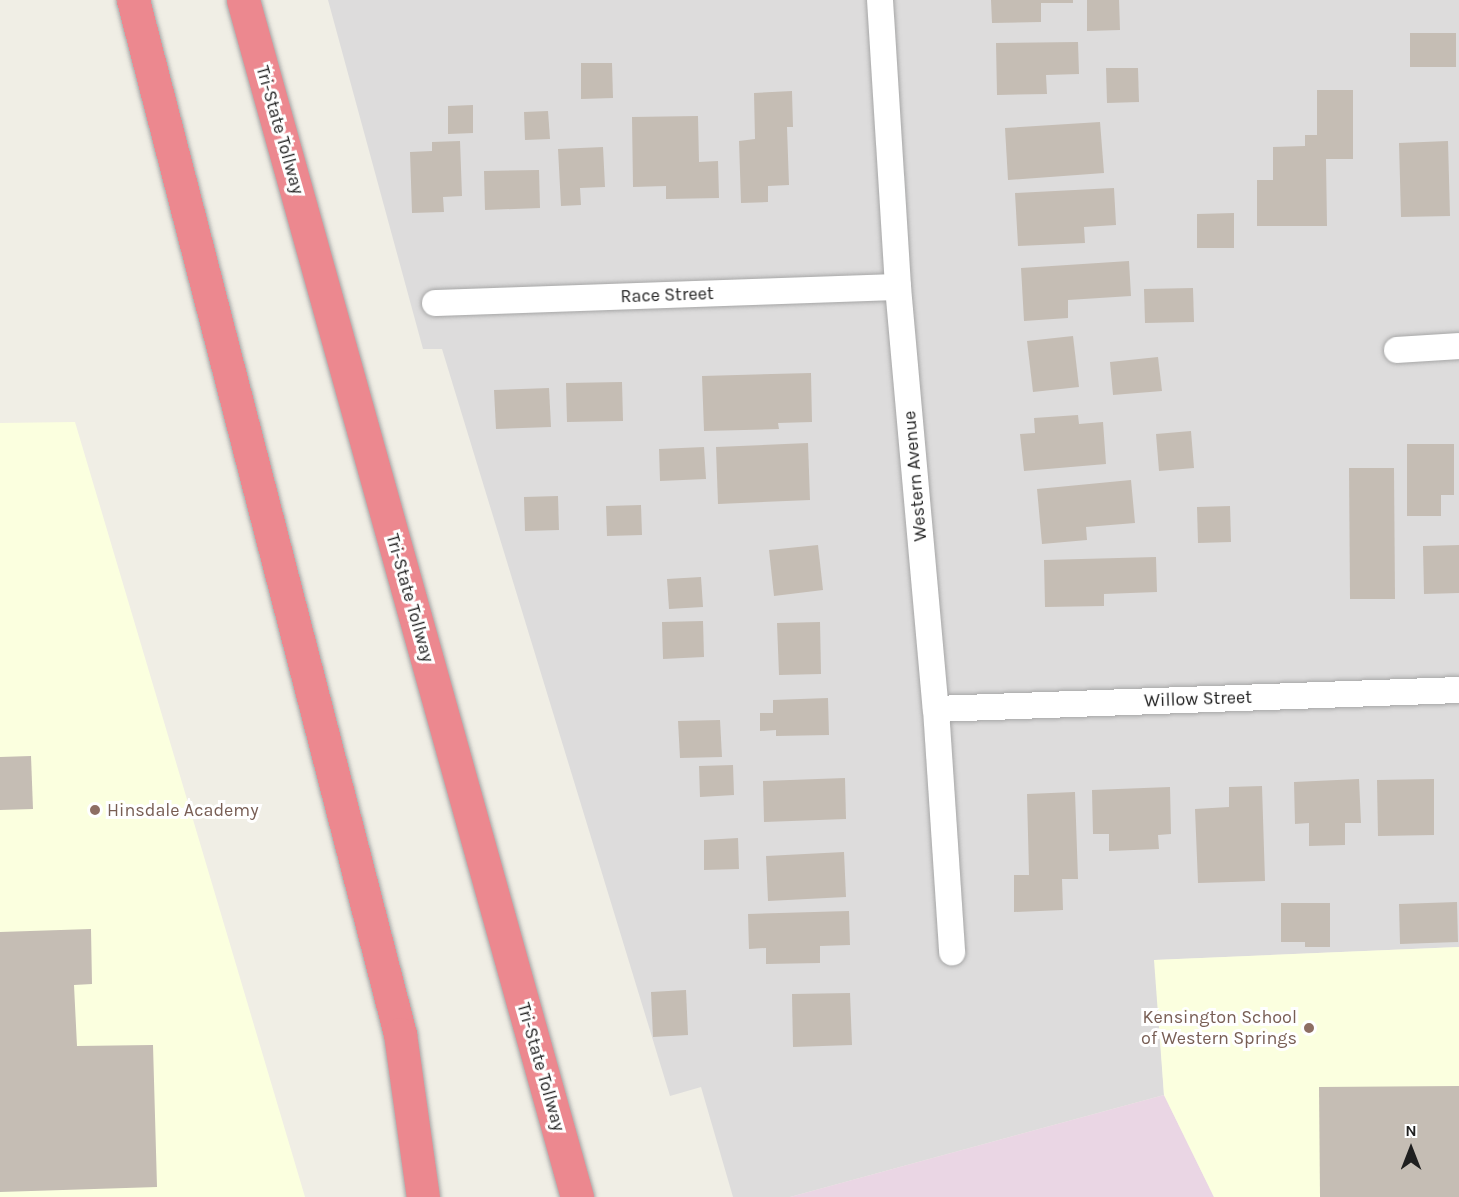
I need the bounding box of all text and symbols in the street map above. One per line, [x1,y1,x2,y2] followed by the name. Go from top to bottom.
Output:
[251,63,309,197] street label: Tri-State Tollway
[620,283,714,307] street label: Race Street
[899,410,931,542] street label: Western Avenue
[381,531,439,665] street label: Tri-State Tollway
[1144,686,1252,712] street label: Willow Street
[107,799,259,821] place label: Hinsdale Academy
[88,803,102,817] marker: Hinsdale Academy
[512,1000,570,1134] street label: Tri-State Tollway
[1141,1007,1297,1050] place label: Kensington School of Western Springs
[1302,1021,1316,1035] marker: Kensington School of Western Springs
[1381,1119,1441,1179] north arrow
[1405,1121,1417,1140] text: N

